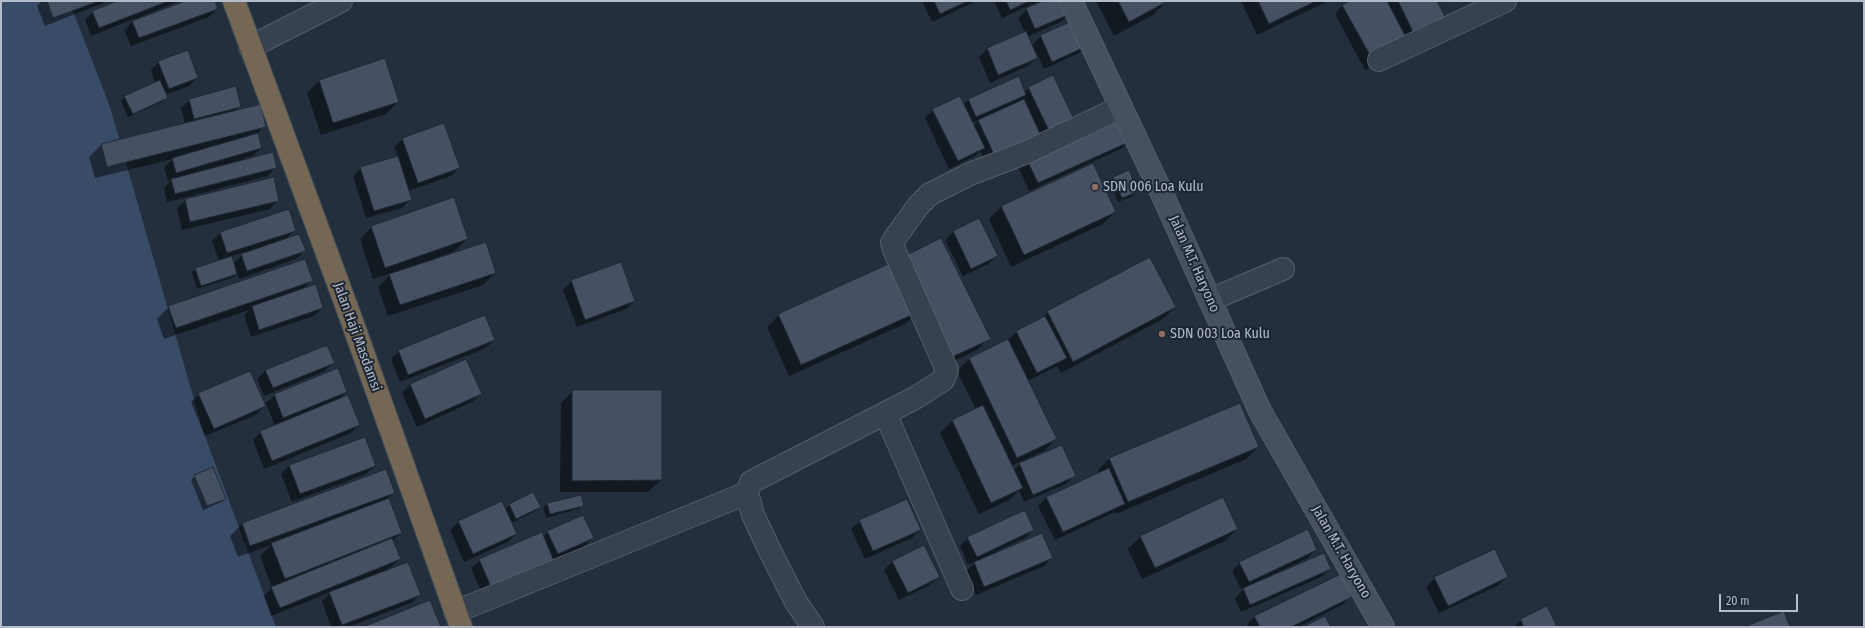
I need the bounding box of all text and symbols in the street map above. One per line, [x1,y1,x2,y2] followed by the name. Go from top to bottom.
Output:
[1103,179,1204,195] place label: SDN 006 Loa Kulu
[1090,182,1100,192] marker: SDN 006 Loa Kulu
[1165,213,1223,315] street label: Jalan M.T. Haryono
[330,280,384,394] street label: Jalan Haji Masdamsi
[1170,326,1270,342] place label: SDN 003 Loa Kulu
[1157,329,1167,339] marker: SDN 003 Loa Kulu
[1308,503,1374,601] street label: Jalan M.T. Haryono
[1721,586,1800,612] scale bar
[1726,594,1750,608] text: 20 m

